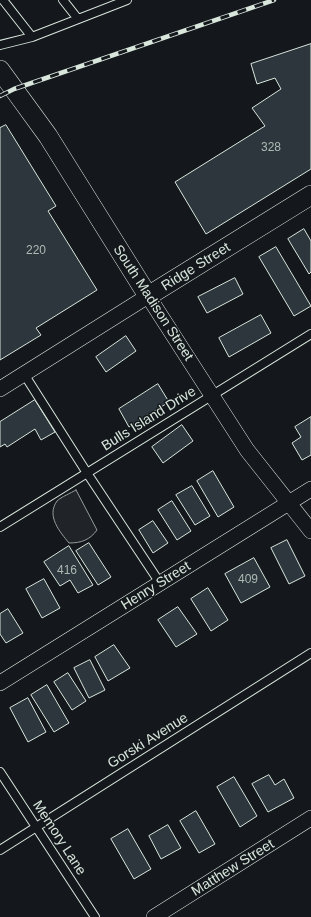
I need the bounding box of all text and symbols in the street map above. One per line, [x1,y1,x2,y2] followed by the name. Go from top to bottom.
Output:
[261,141,281,155] house number: 328
[159,239,233,295] street label: Ridge Street
[109,242,197,364] street label: South Madison Street
[26,244,46,258] house number: 220
[99,383,199,455] street label: Bulls Island Drive
[118,558,194,614] street label: Henry Street
[57,564,77,578] house number: 416
[238,573,258,587] house number: 409
[105,710,191,772] street label: Gorski Avenue
[29,798,89,878] street label: Memory Lane
[189,836,277,900] street label: Matthew Street

